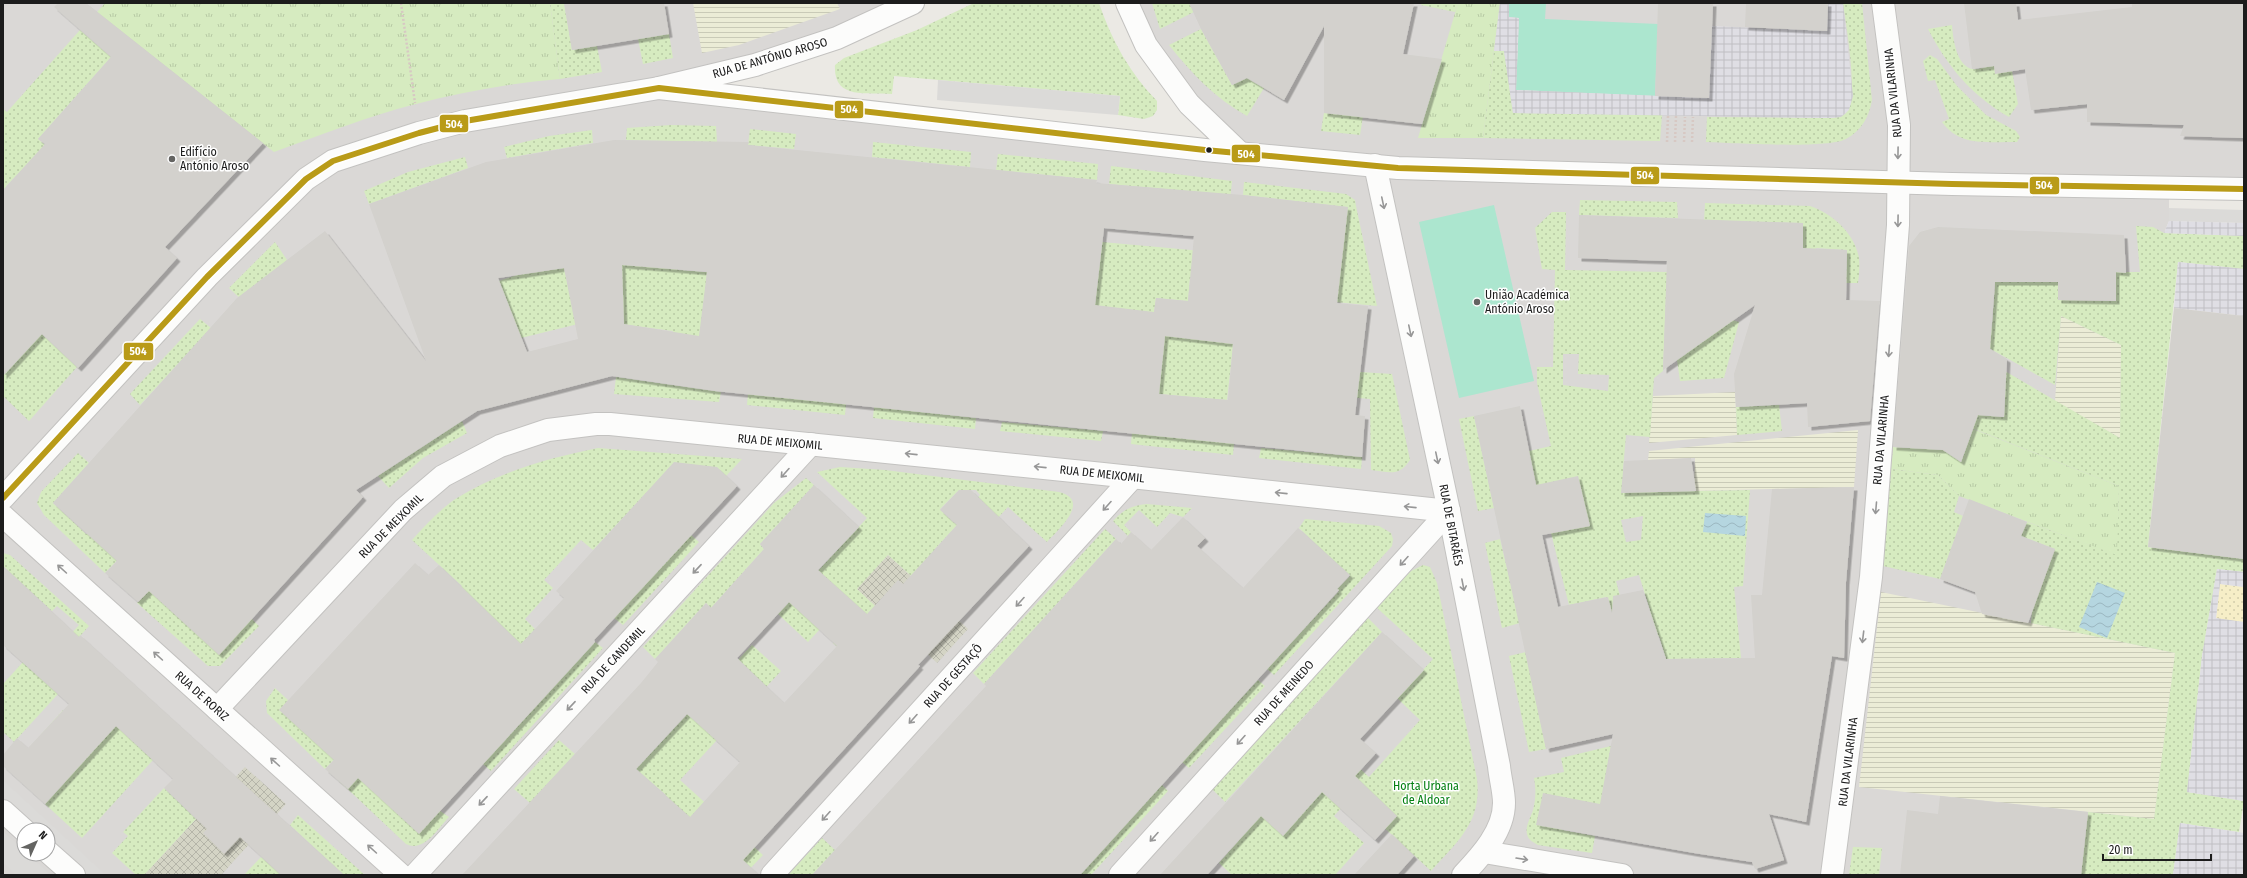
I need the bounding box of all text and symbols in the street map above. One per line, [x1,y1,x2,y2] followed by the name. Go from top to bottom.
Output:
[711,34,829,81] street label: RUA DE ANTÓNIO AROSO
[1881,47,1905,138] street label: RUA DA VILARINHA
[834,100,864,119] line badge: 504
[840,103,858,116] text: 504
[439,114,469,133] line badge: 504
[445,118,463,131] text: 504
[1231,144,1261,163] line badge: 504
[180,145,249,173] place label: Edifício António Aroso
[1204,145,1214,155] unlabelled marker
[1895,146,1902,159] one-way arrow
[1237,148,1255,161] text: 504
[167,154,177,164] marker: Edifício António Aroso
[1630,166,1660,185] line badge: 504
[1636,169,1654,182] text: 504
[2029,176,2060,195] line badge: 504
[2035,179,2053,192] text: 504
[1380,196,1388,209] one-way arrow
[1894,214,1901,227] one-way arrow
[1485,288,1569,316] place label: União Académica António Aroso
[1472,297,1482,307] marker: União Académica António Aroso
[1406,324,1414,337] one-way arrow
[123,342,154,361] line badge: 504
[1885,344,1892,357] one-way arrow
[129,345,147,358] text: 504
[1870,394,1892,485] street label: RUA DA VILARINHA
[737,431,824,453] street label: RUA DE MEIXOMIL
[905,451,918,458] one-way arrow
[1434,451,1442,464] one-way arrow
[1059,463,1146,485] street label: RUA DE MEIXOMIL
[1034,464,1047,471] one-way arrow
[780,468,790,478] one-way arrow
[1436,483,1467,567] street label: RUA DE BITARÃES
[1275,489,1288,497] one-way arrow
[356,490,427,561] street label: RUA DE MEIXOMIL
[1103,501,1112,511] one-way arrow
[1872,501,1879,514] one-way arrow
[1404,503,1417,511] one-way arrow
[1399,556,1408,566] one-way arrow
[56,564,67,573] one-way arrow
[692,564,702,574] one-way arrow
[1459,578,1467,591] one-way arrow
[1015,597,1024,608] one-way arrow
[578,623,648,697] street label: RUA DE CANDEMIL
[1859,630,1867,643] one-way arrow
[920,641,985,711] street label: RUA DE GESTAÇÔ
[153,651,163,661] one-way arrow
[1251,658,1317,728] street label: RUA DE MEINEDO
[172,668,232,724] street label: RUA DE RORIZ
[567,700,576,710] one-way arrow
[909,714,918,725] one-way arrow
[1836,716,1861,807] street label: RUA DA VILARINHA
[1237,735,1246,745] one-way arrow
[270,757,281,766] one-way arrow
[1393,779,1459,807] park label: Horta Urbana de Aldoar
[479,796,488,806] one-way arrow
[822,810,831,820] one-way arrow
[16,822,56,862] north arrow
[36,828,50,842] text: N
[1150,832,1159,842] one-way arrow
[2103,836,2211,862] scale bar
[2109,843,2133,857] text: 20 m
[367,844,377,854] one-way arrow
[1515,855,1528,863] one-way arrow

